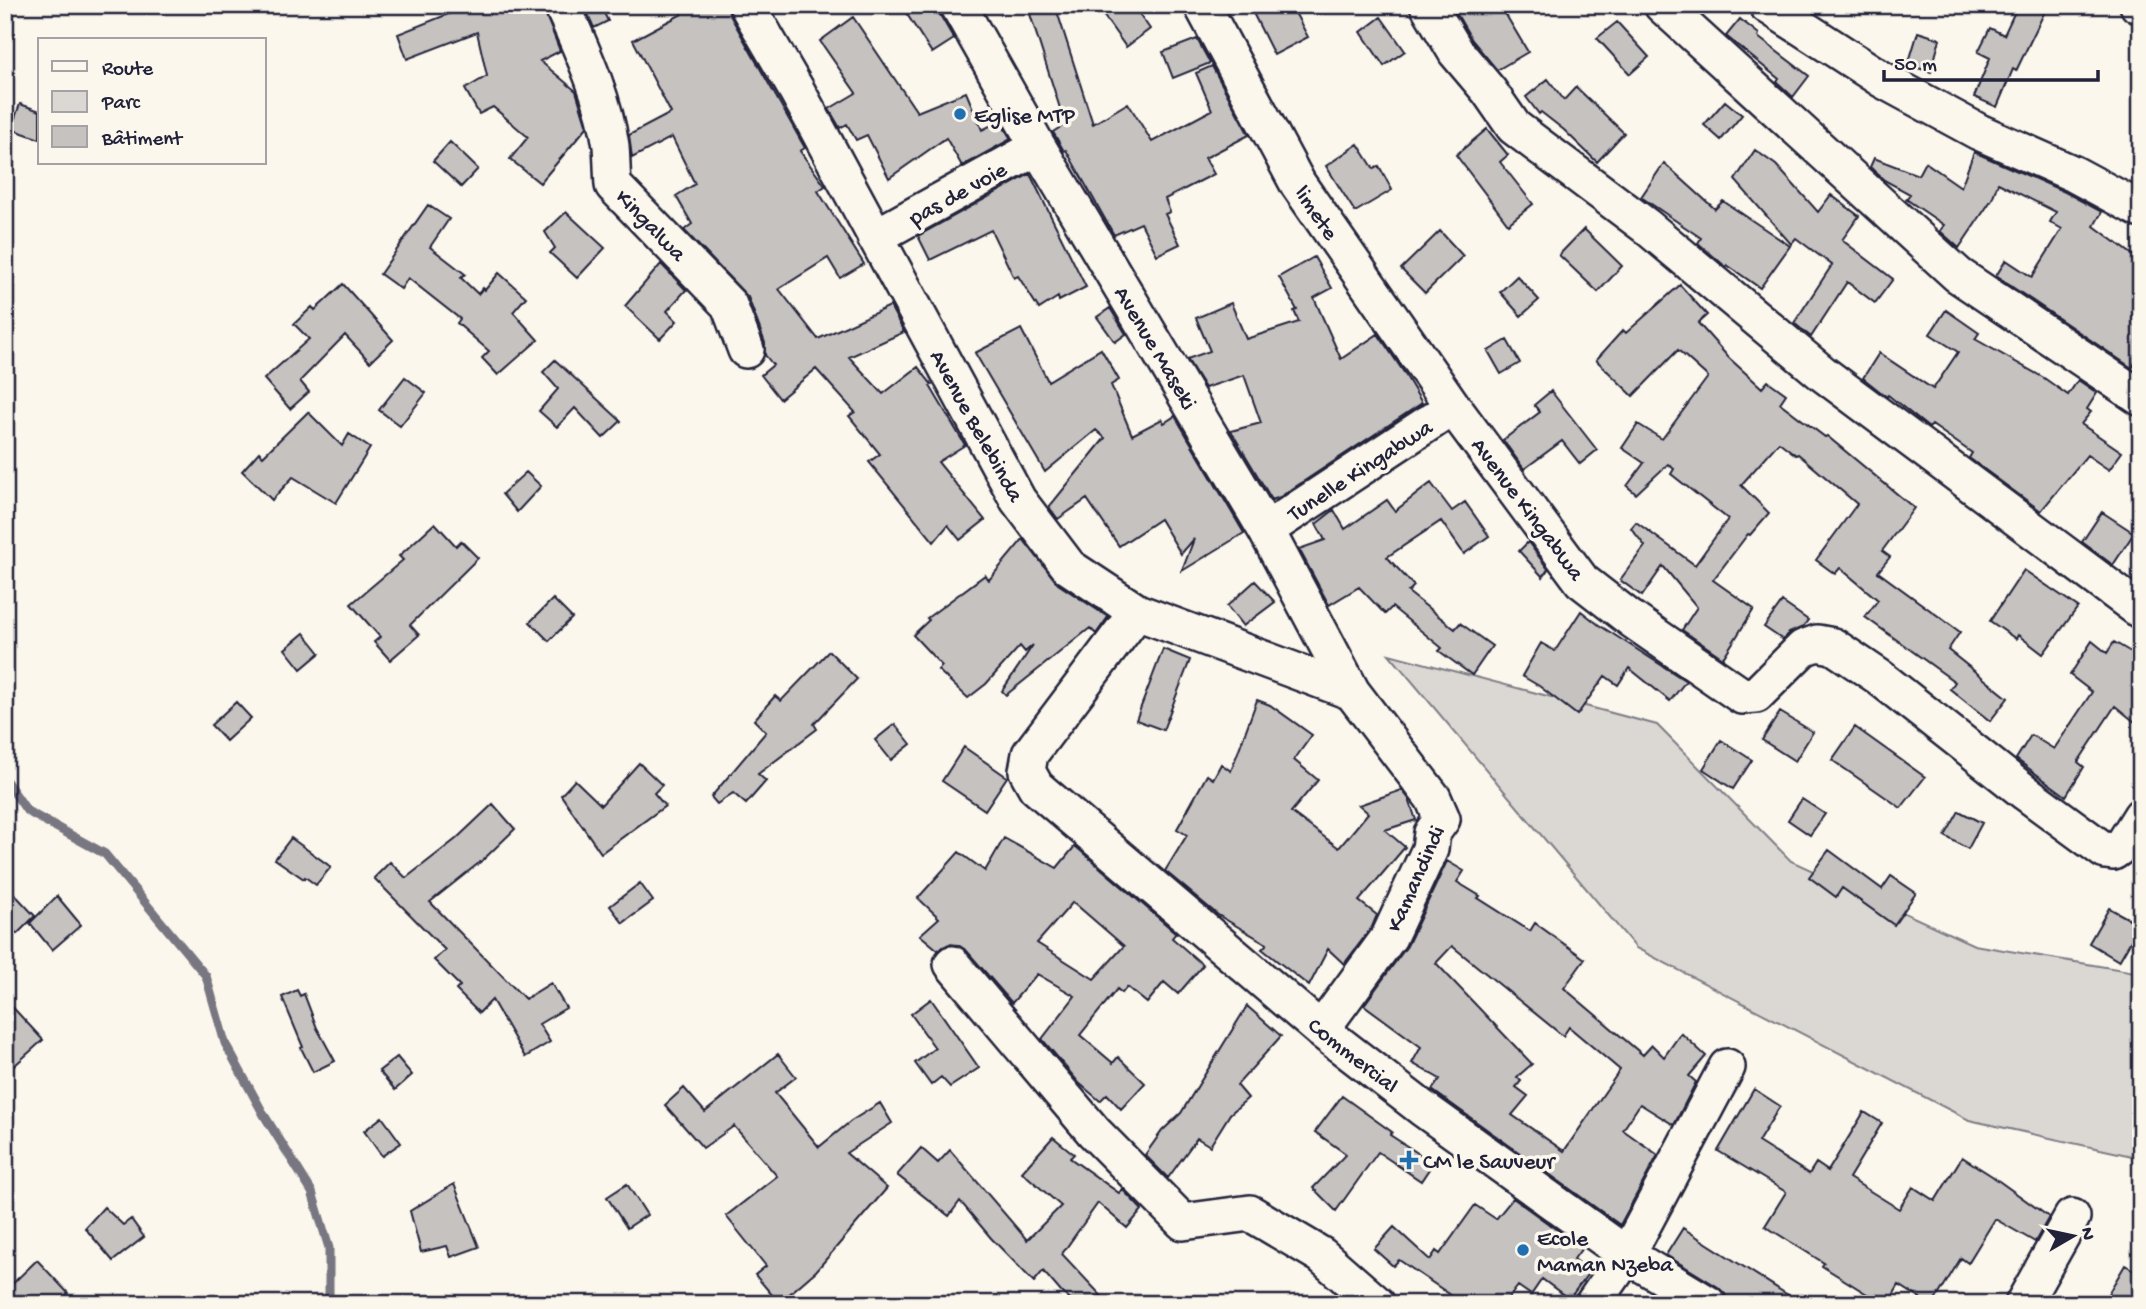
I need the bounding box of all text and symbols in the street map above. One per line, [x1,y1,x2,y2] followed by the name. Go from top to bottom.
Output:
[38,38,266,164] legend
[1884,38,2097,82] scale bar
[1894,54,1937,79] text: 50 m
[102,58,154,83] text: Route
[101,92,141,117] text: Parc
[974,104,1075,131] place label: Eglise MTP
[952,106,968,122] marker: Eglise MTP
[101,128,184,153] text: Bâtiment
[904,157,1013,233] street label: pas de voie
[1287,182,1344,247] street label: limete
[608,185,691,269] street label: Kingalwa
[1107,282,1201,415] street label: Avenue Maseki
[922,346,1028,508] street label: Avenue Belebinda
[1282,414,1439,530] street label: Tunelle Kingabwa
[1464,433,1589,588] street label: Avenue Kingabwa
[1382,822,1453,937] street label: Kamandindi
[1301,1013,1403,1101] street label: Commercial
[1423,1150,1556,1177] place label: CM le Sauveur
[1401,1152,1417,1168] marker: CM le Sauveur
[2038,1200,2108,1270] north arrow
[2074,1226,2099,1242] text: N
[1537,1227,1674,1280] place label: Ecole Maman Nzeba
[1515,1242,1531,1258] marker: Ecole Maman Nzeba

